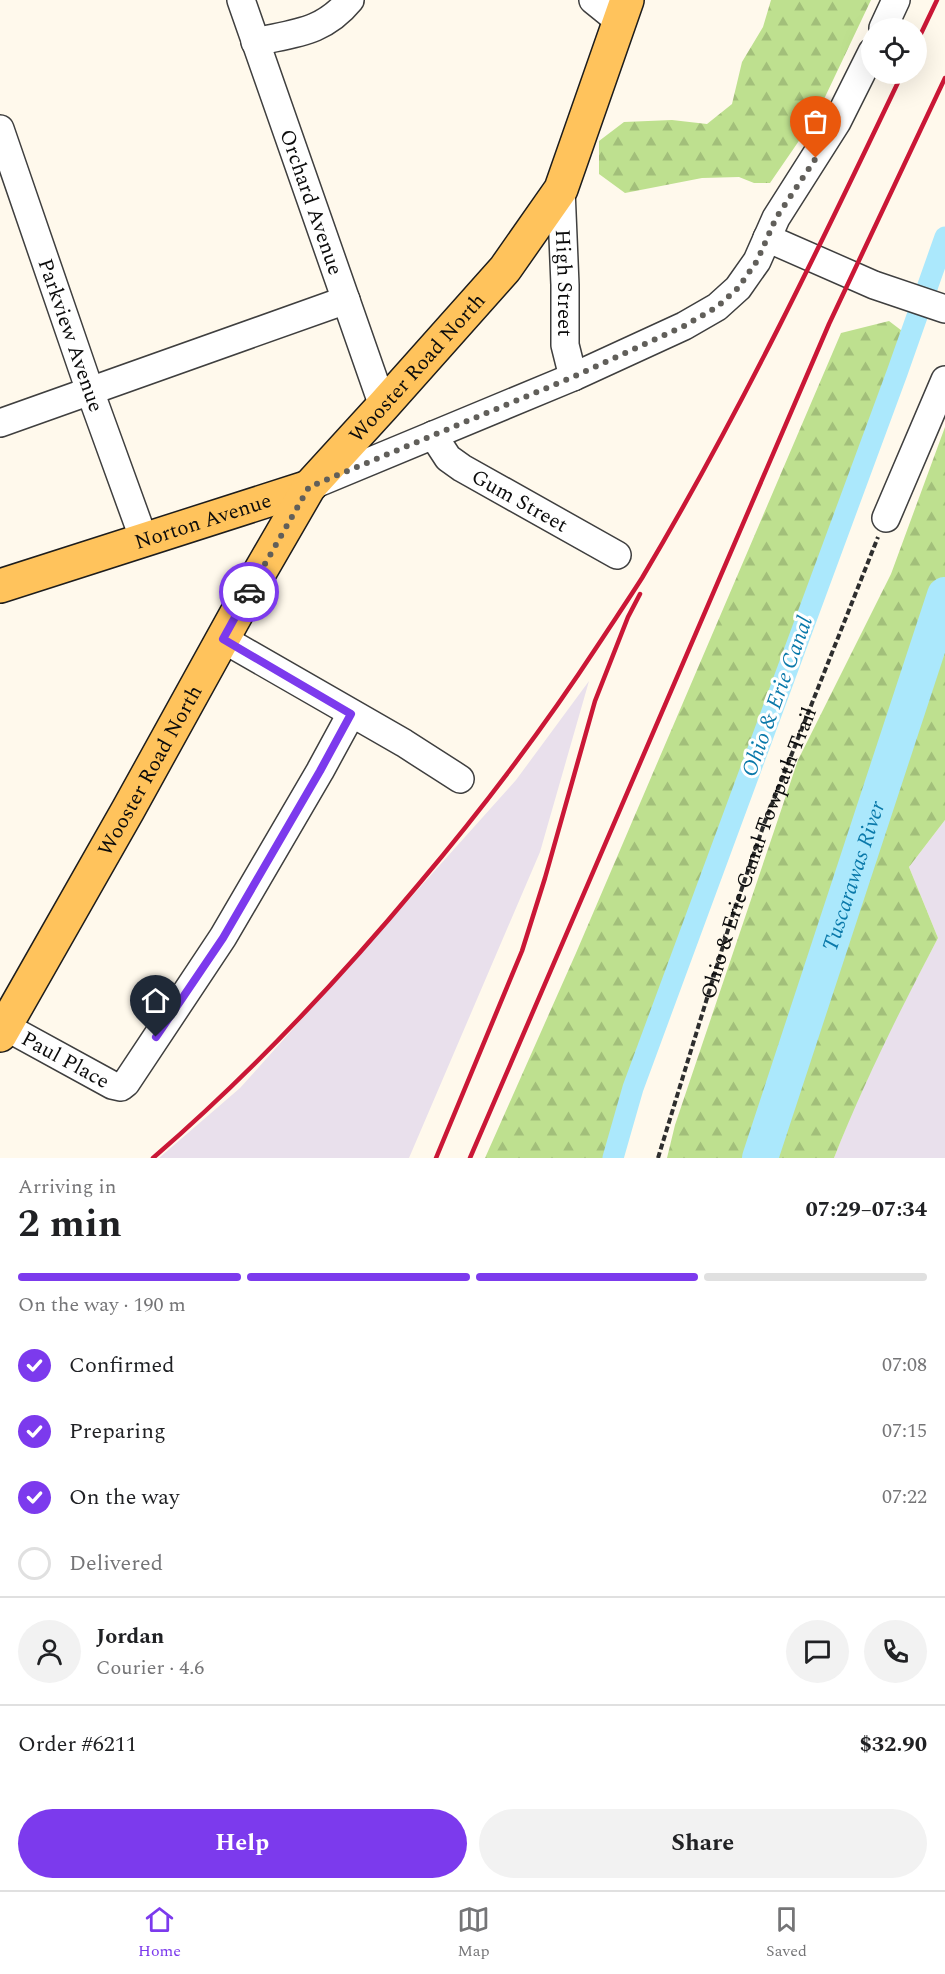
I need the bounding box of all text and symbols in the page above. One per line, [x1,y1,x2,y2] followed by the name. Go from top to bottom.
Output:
[861,18,927,84] map controls
[861,18,927,84] button: locate
[790,96,841,158] pin
[799,105,832,138] icon: bag
[270,125,351,280] street label: Orchard Avenue
[546,229,580,337] street label: High Street
[29,254,111,417] street label: Parkview Avenue
[342,286,494,451] street label: Wooster Road North
[465,461,574,541] street label: Gum Street
[131,485,276,559] street label: Norton Avenue
[219,562,279,622] courier
[233,576,266,609] icon: car
[733,611,822,782] water label: Ohio & Erie Canal
[90,679,211,863] street label: Wooster Road North
[693,703,826,1003] street label: Ohio & Erie Canal Towpath Trail
[814,796,894,956] water label: Tuscarawas River
[130,975,181,1037] pin
[139,984,172,1017] icon: home
[15,1023,115,1098] street label: Paul Place
[18,1172,116,1202] text: Arriving in
[805,1193,927,1226] text: 07:29–07:34
[18,1195,122,1254] text: 2 min
[18,1290,186,1320] text: On the way · 190 m
[18,1349,51,1382] icon: check
[69,1349,175,1382] text: Confirmed
[882,1350,927,1380] text: 07:08
[18,1415,51,1448] icon: check
[69,1415,166,1448] text: Preparing
[882,1416,927,1446] text: 07:15
[18,1481,51,1514] icon: check
[69,1481,180,1514] text: On the way
[882,1482,927,1512] text: 07:22
[69,1547,163,1580] text: Delivered
[18,1620,81,1683] button: person
[96,1620,164,1653] text: Jordan
[786,1620,849,1683] button: chat
[864,1620,927,1683] button: phone
[96,1653,204,1683] text: Courier · 4.6
[18,1728,137,1761] text: Order #6211
[859,1728,927,1761] text: $32.90
[18,1809,467,1878] button: Help
[479,1809,927,1878] button: Share
[138,1903,181,1963] tab: Home
[457,1903,490,1963] tab: Map
[766,1903,807,1963] tab: Saved

